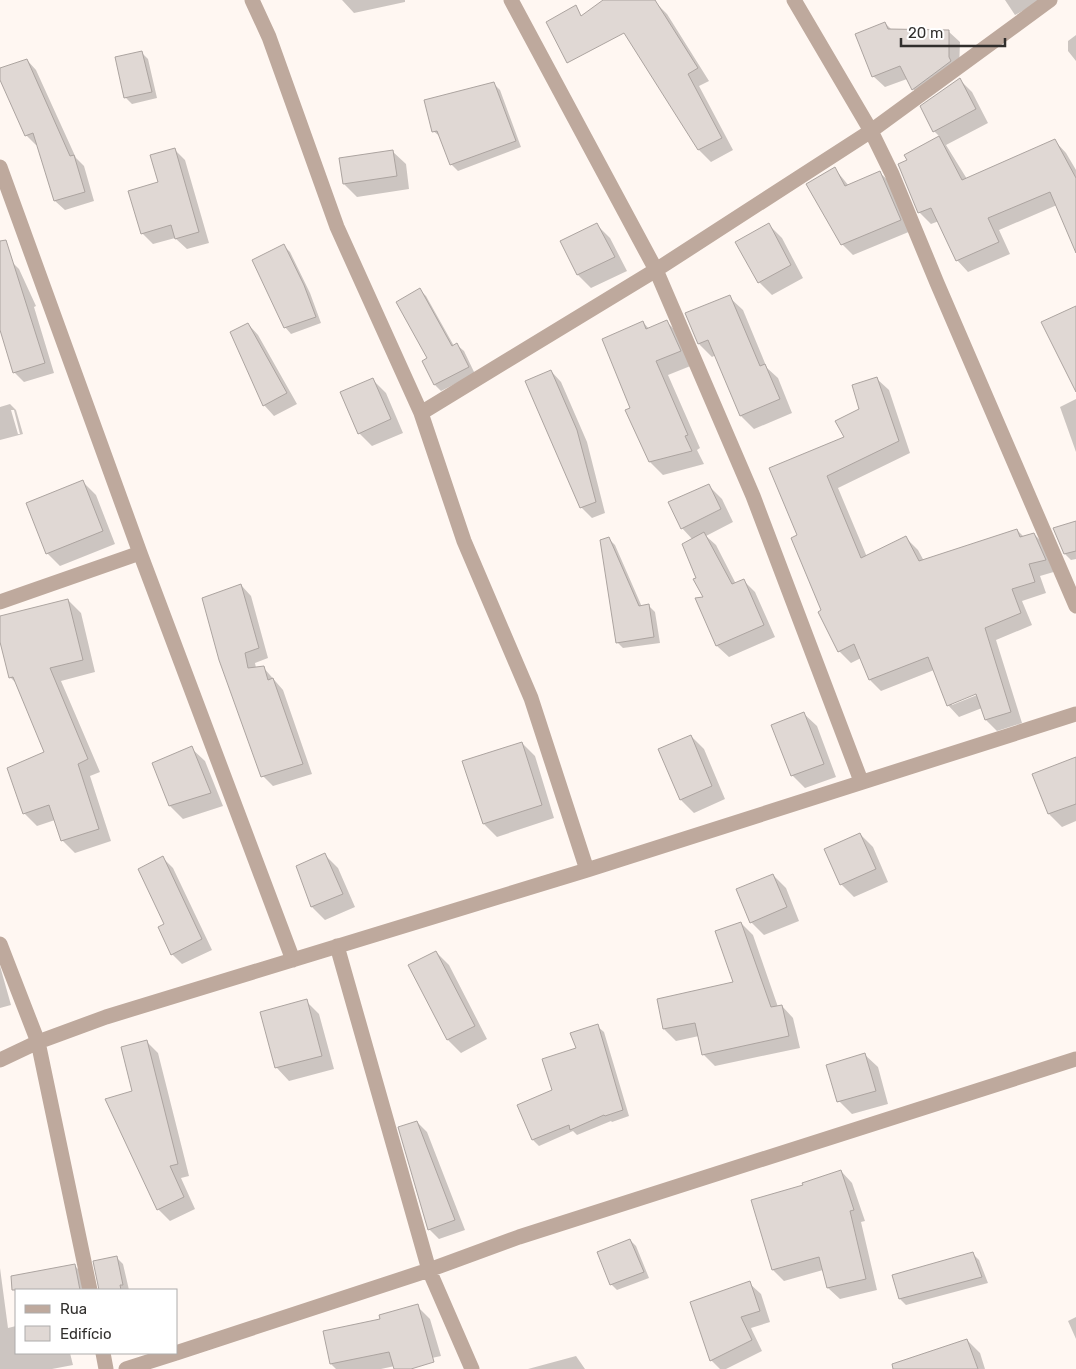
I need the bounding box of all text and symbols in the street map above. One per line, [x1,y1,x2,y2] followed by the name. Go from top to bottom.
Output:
[901,15,1005,47] scale bar
[908,24,943,42] text: 20 m
[15,1289,178,1354] legend
[60,1300,87,1318] text: Rua
[60,1325,112,1343] text: Edifício

